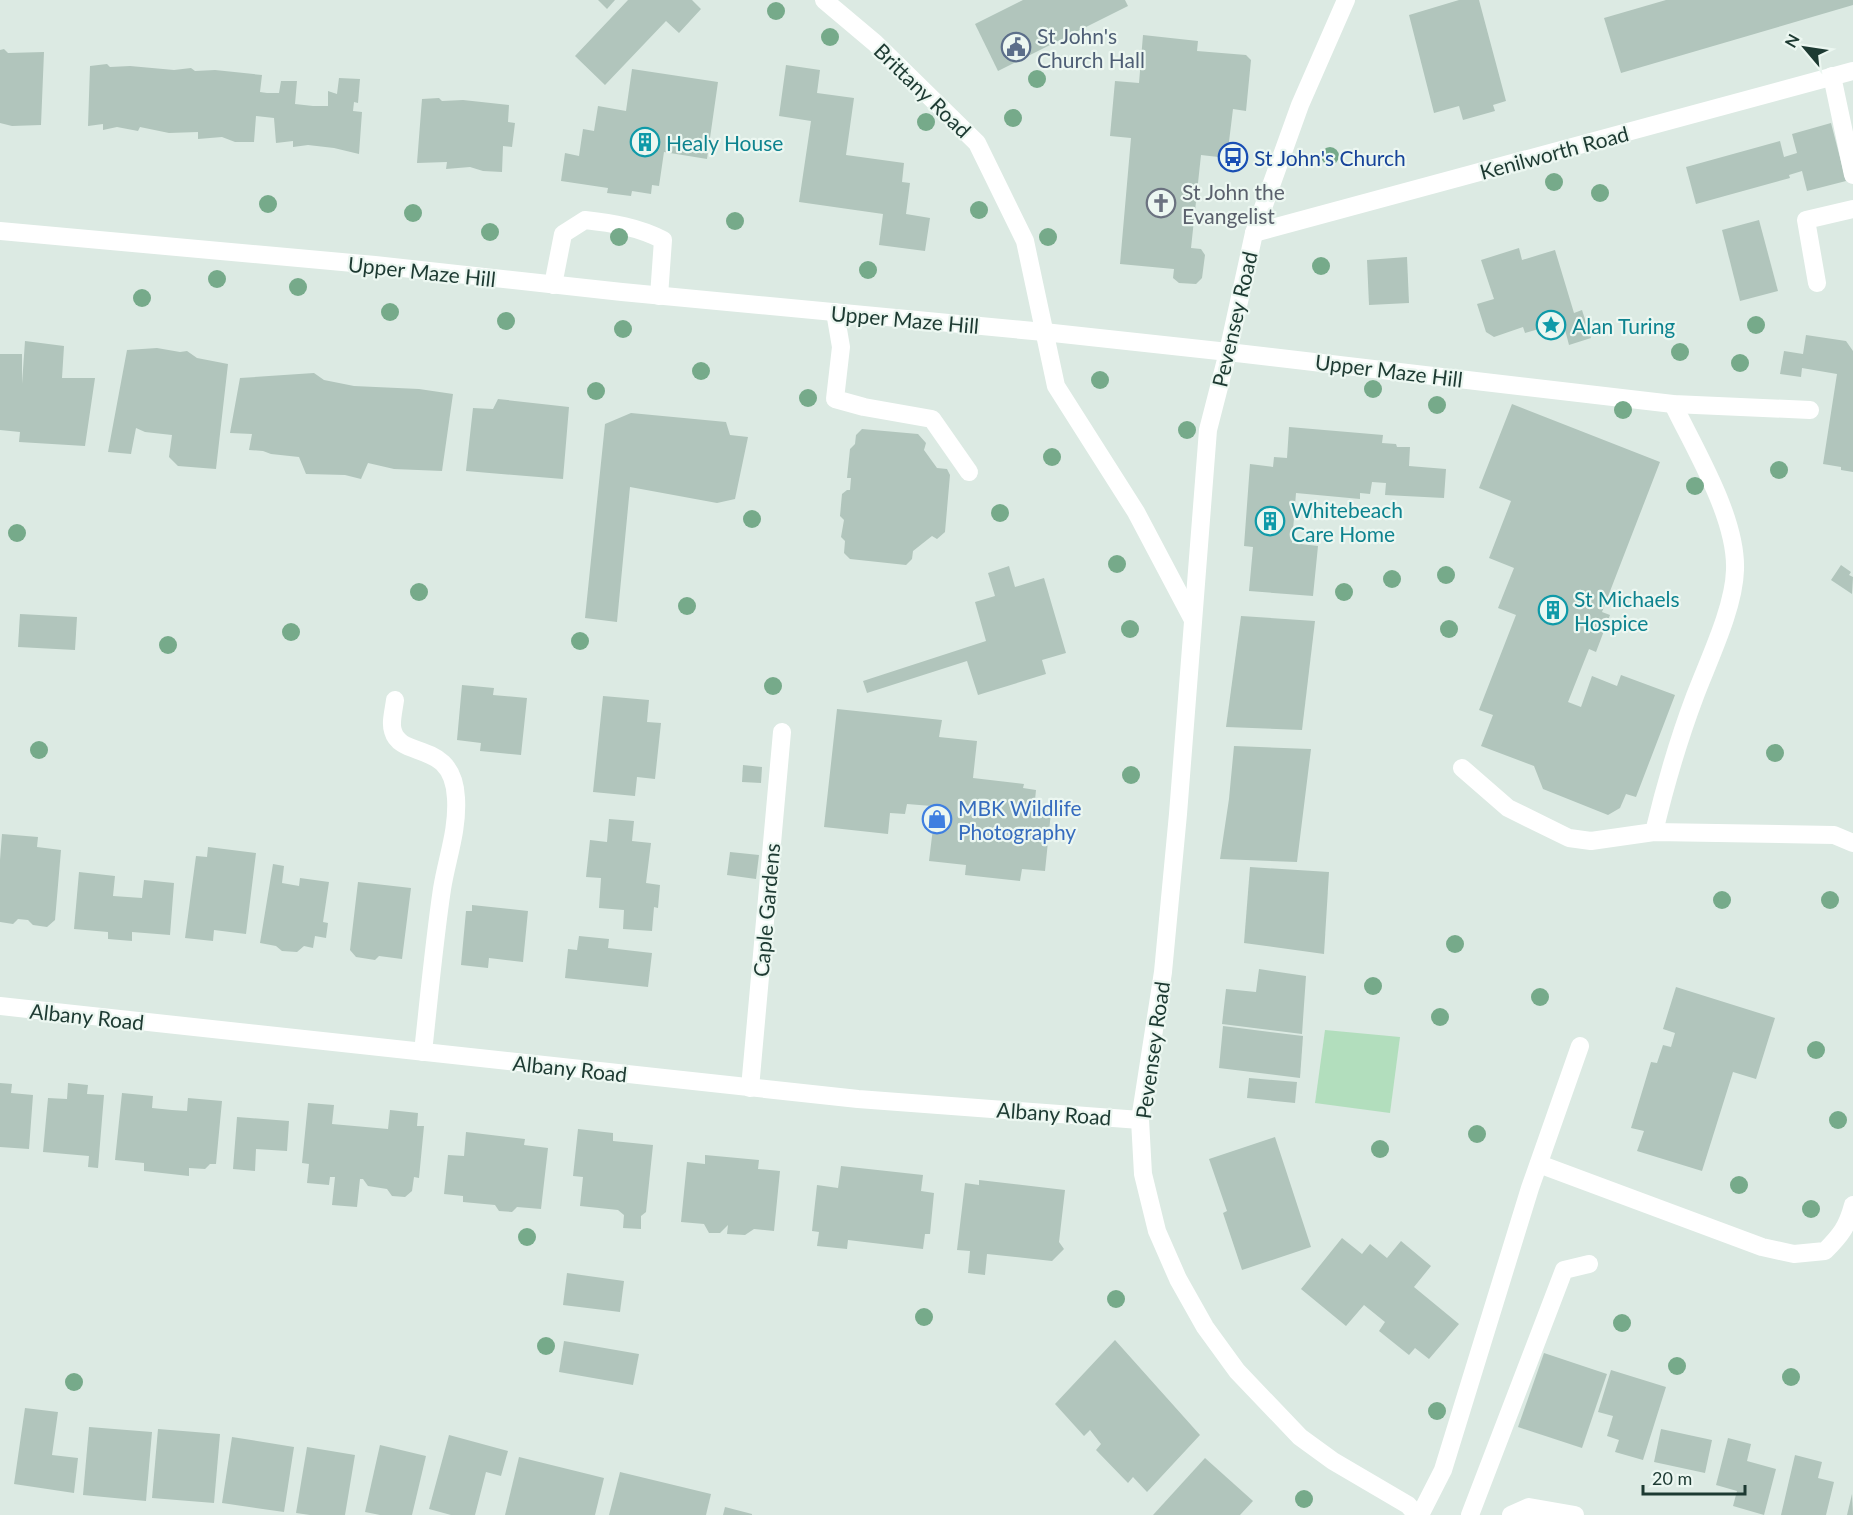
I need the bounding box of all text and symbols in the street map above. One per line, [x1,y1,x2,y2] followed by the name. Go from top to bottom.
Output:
[1775,18,1835,78] north arrow
[1037,23,1145,72] place label: St John's Church Hall
[1780,30,1803,50] text: N
[1000,31,1032,63] public building icon: St John's Church Hall
[870,38,976,142] street label: Brittany Road
[1477,120,1631,184] street label: Kenilworth Road
[629,126,661,158] building icon: Healy House
[666,130,783,155] place label: Healy House
[1217,141,1249,173] bus stop icon: St John's Church
[1254,145,1406,170] place label: St John's Church
[1182,179,1285,228] place label: St John the Evangelist
[1145,187,1177,219] church icon: St John the Evangelist
[1206,249,1262,389] street label: Pevensey Road
[347,251,497,291] street label: Upper Maze Hill
[830,300,980,338] street label: Upper Maze Hill
[1535,309,1567,341] place icon: Alan Turing
[1572,313,1675,338] place label: Alan Turing
[1314,349,1464,391] street label: Upper Maze Hill
[1291,497,1403,546] place label: Whitebeach Care Home
[1254,505,1286,537] building icon: Whitebeach Care Home
[1574,586,1680,635] place label: St Michaels Hospice
[1537,594,1569,626] building icon: St Michaels Hospice
[958,795,1082,844] place label: MBK Wildlife Photography
[921,803,953,835] shop icon: MBK Wildlife Photography
[748,842,784,978] street label: Caple Gardens
[1130,980,1174,1120] street label: Pevensey Road
[28,998,146,1034] street label: Albany Road
[511,1050,629,1086] street label: Albany Road
[996,1097,1112,1129] street label: Albany Road
[1643,1458,1745,1496] scale bar
[1652,1467,1692,1489] text: 20 m

